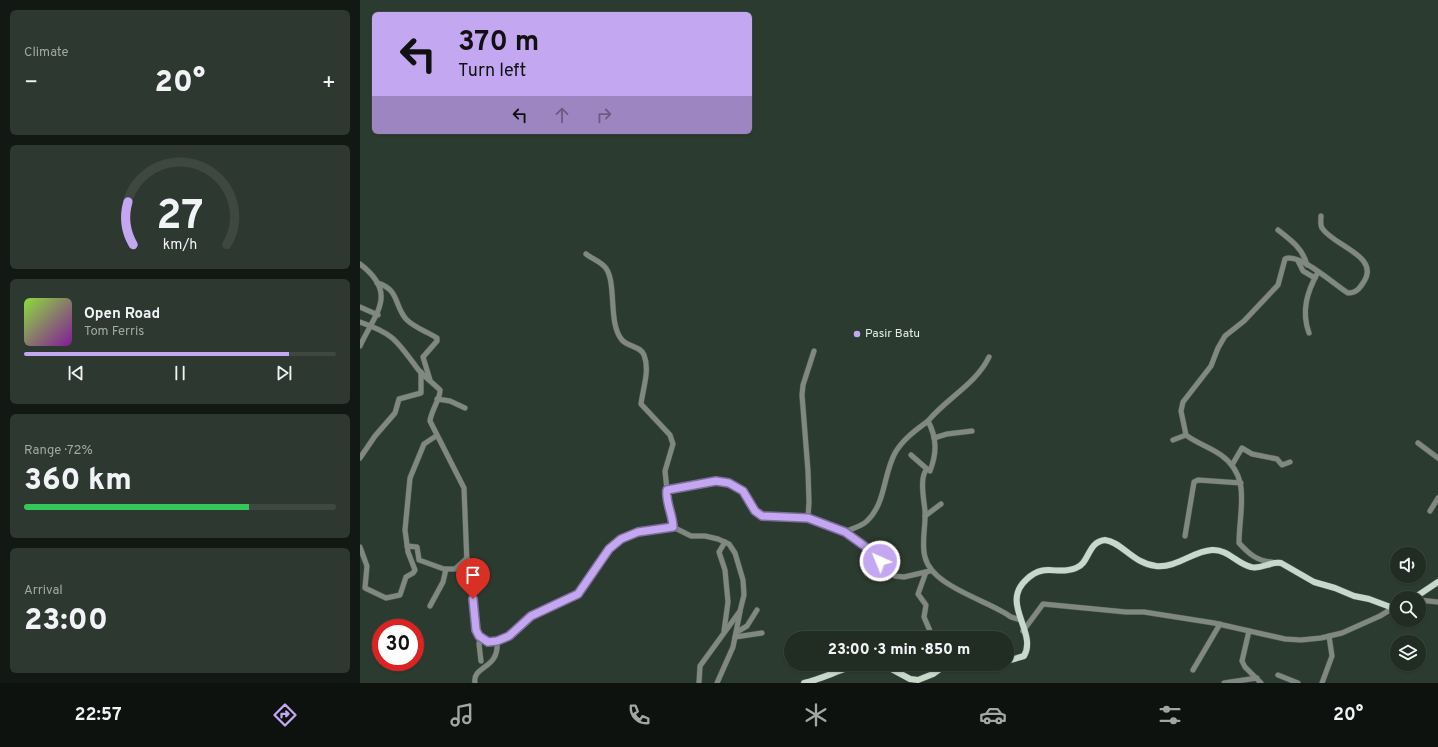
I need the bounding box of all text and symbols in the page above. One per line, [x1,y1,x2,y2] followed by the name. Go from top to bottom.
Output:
[458,25,539,61] text: 370 m
[392,28,444,80] icon: left
[24,45,69,61] text: Climate
[458,60,526,83] text: Turn left
[155,65,205,102] text: 20°
[24,70,38,97] text: −
[322,70,336,97] text: +
[509,104,531,126] icon: left
[551,104,573,126] icon: ahead
[593,104,615,126] icon: right
[156,191,204,244] text: 27
[163,235,197,253] text: km/h
[84,305,160,324] text: Open Road
[84,324,144,340] text: Tom Ferris
[865,326,920,342] place label: Pasir Batu
[852,329,862,339] marker: Pasir Batu
[65,362,87,384] icon: previous
[169,362,191,384] icon: pause
[273,362,295,384] icon: next
[24,443,93,459] text: Range · 72%
[24,463,132,500] text: 360 km
[859,540,901,582] position arrow
[1390,547,1426,671] map controls
[1390,547,1426,583] button: sound
[456,558,490,599] pin
[462,564,484,586] icon: arrive
[24,583,63,599] text: Arrival
[1390,591,1426,627] button: search
[24,603,108,640] text: 23:00
[372,619,424,671] speed limit sign: 30
[1390,635,1426,671] button: layers
[828,641,970,660] text: 23:00 · 3 min · 850 m
[271,701,299,729] icon: directions
[448,701,476,729] icon: music
[625,701,653,729] icon: phone
[802,701,830,729] icon: climate
[979,701,1007,729] icon: car
[1156,701,1184,729] icon: filters
[75,704,122,727] text: 22:57
[1333,704,1363,727] text: 20°

